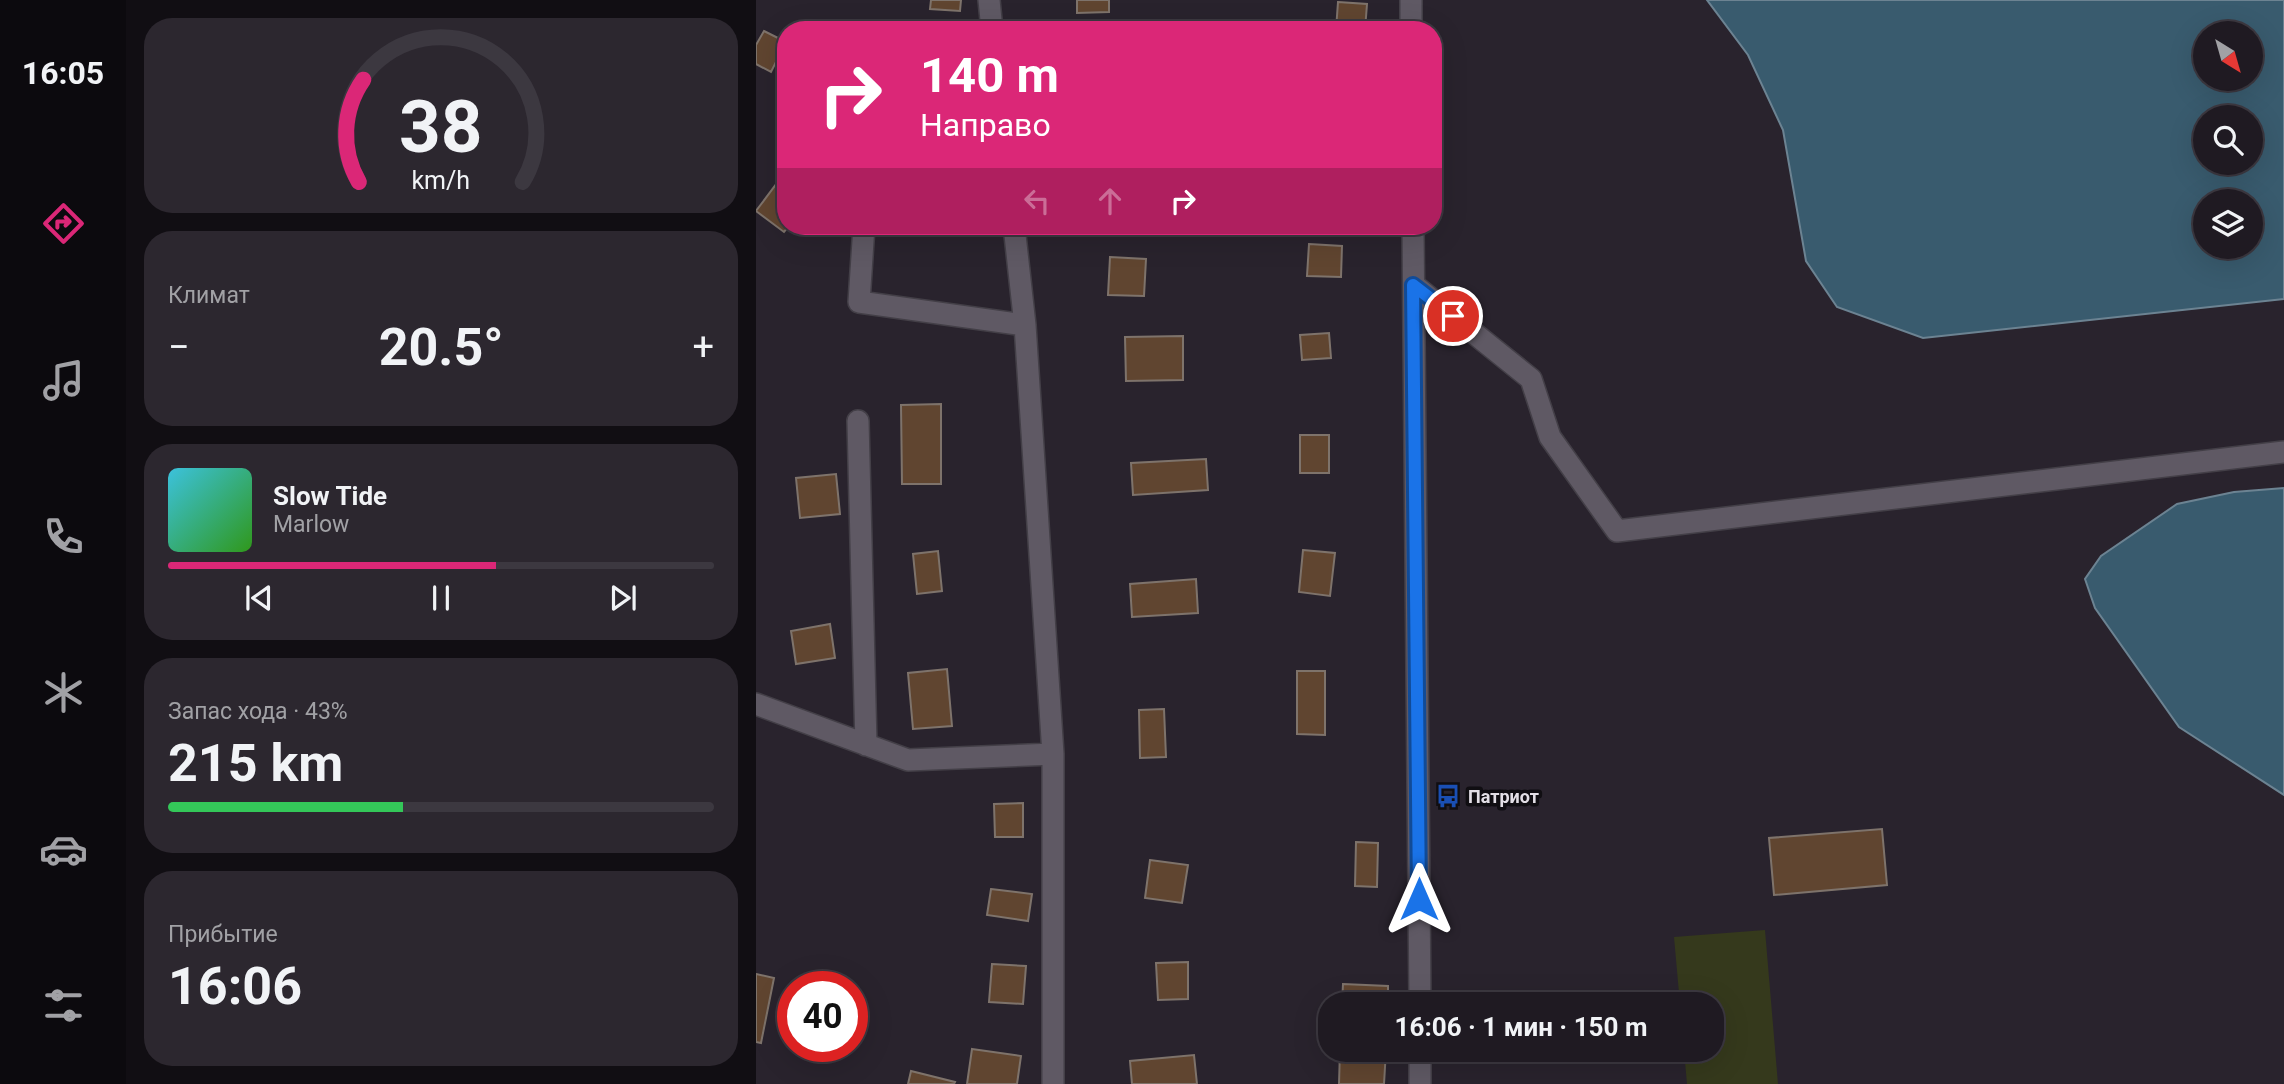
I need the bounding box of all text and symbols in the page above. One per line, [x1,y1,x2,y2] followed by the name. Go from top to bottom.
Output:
[2193,21,2263,91] north arrow
[2193,21,2263,259] map controls
[920,47,1059,104] text: 140 m
[805,49,896,140] icon: right
[22,54,104,92] text: 16:05
[399,84,483,170] text: 38
[2193,105,2263,175] button: search
[920,106,1051,144] text: Направо
[412,165,470,194] text: km/h
[1018,182,1056,220] icon: left
[1091,182,1129,220] icon: ahead
[1164,182,1202,220] icon: right
[2193,189,2263,259] button: layers
[39,199,88,248] icon: directions
[168,282,250,309] text: Климат
[1423,286,1483,346] pin
[1434,297,1472,335] icon: arrive
[379,317,504,378] text: 20.5°
[168,325,190,369] text: −
[692,325,714,369] text: +
[39,356,88,405] icon: music
[273,481,387,511] text: Slow Tide
[273,511,349,538] text: Marlow
[39,512,88,561] icon: phone
[240,579,278,617] icon: previous
[422,579,460,617] icon: pause
[604,579,642,617] icon: next
[39,668,88,717] icon: climate
[168,698,348,725] text: Запас хода · 43%
[168,733,343,794] text: 215 km
[1434,782,1462,810] bus stop icon: Патриот
[1468,786,1539,807] place label: Патриот
[39,825,88,874] icon: car
[1382,862,1456,936] position arrow
[168,921,278,948] text: Прибытие
[168,956,302,1017] text: 16:06
[777,971,868,1062] speed limit sign: 40
[39,981,88,1030] icon: filters
[1395,1012,1647,1042] text: 16:06 · 1 мин · 150 m

